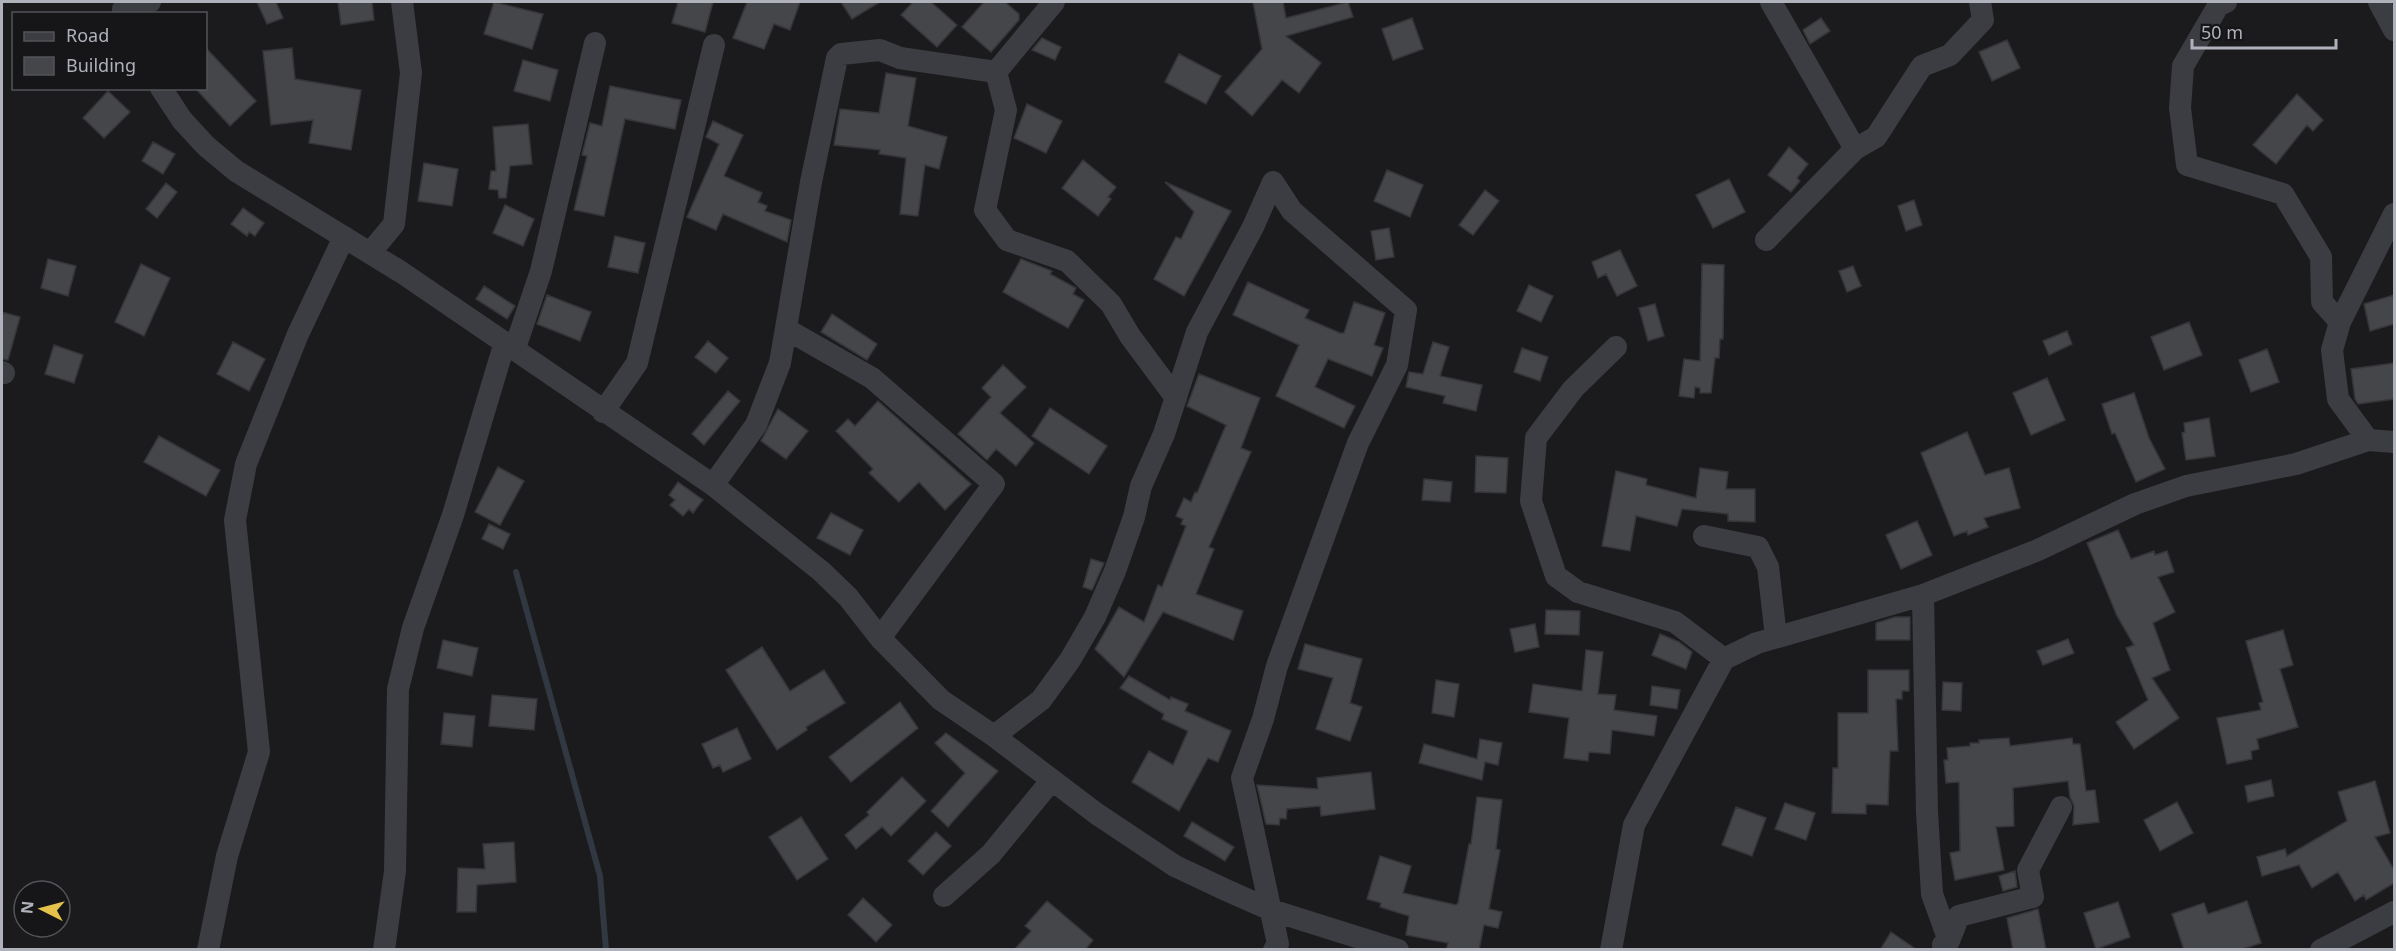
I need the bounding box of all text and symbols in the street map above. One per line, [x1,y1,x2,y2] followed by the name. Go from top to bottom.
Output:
[12,12,207,90] legend
[2192,12,2336,50] scale bar
[2201,20,2243,44] text: 50 m
[66,23,109,47] text: Road
[66,53,136,77] text: Building
[12,879,72,939] north arrow
[15,900,39,915] text: N

